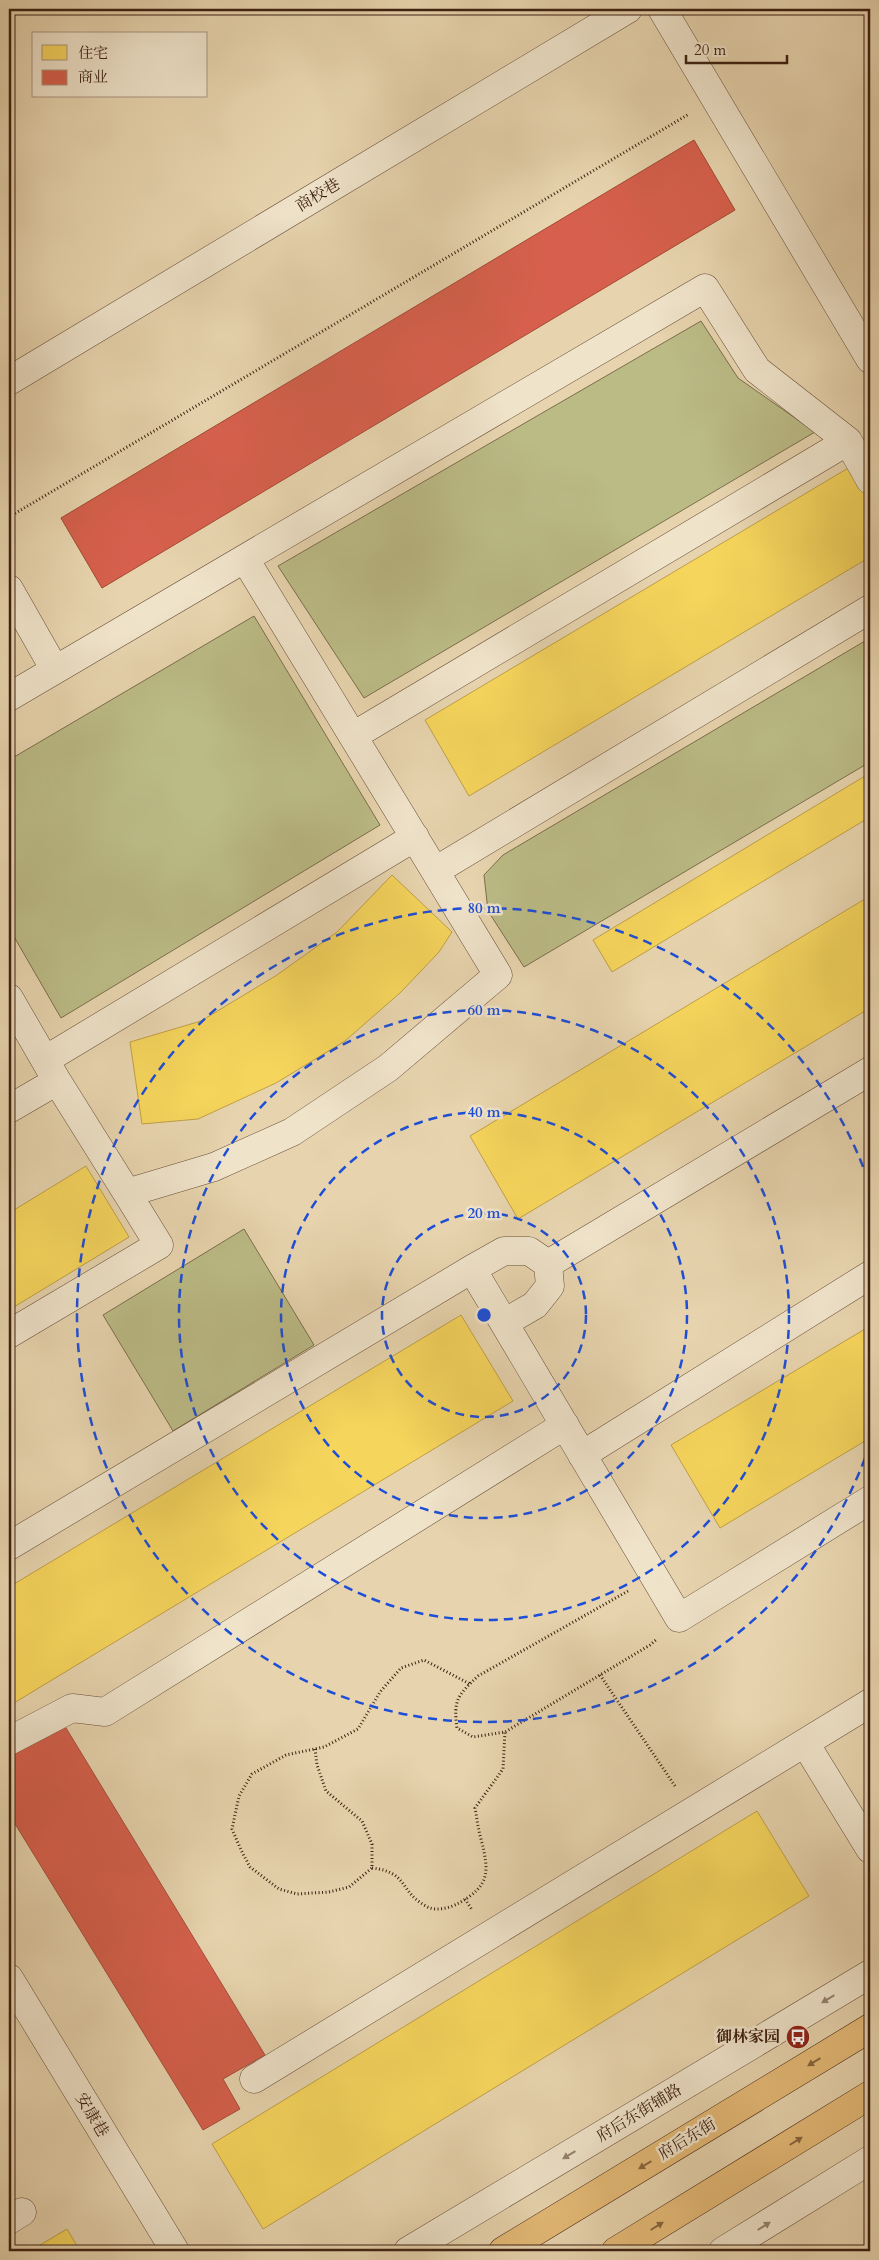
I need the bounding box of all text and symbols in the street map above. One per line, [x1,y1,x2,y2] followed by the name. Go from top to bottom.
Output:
[32,32,208,98] legend
[686,32,788,64] scale bar
[694,40,726,60] text: 20 m
[78,43,108,63] text: 住宅
[78,67,108,87] text: 商业
[292,173,344,217] street label: 商校巷
[467,898,501,918] text: 80 m
[467,1000,501,1020] text: 60 m
[467,1102,501,1122] text: 40 m
[467,1203,501,1223] text: 20 m
[475,1306,493,1324] centre of rings
[822,1994,835,2003] one-way arrow
[785,2024,811,2050] bus stop icon: 御林家园
[716,2026,780,2048] place label: 御林家园
[807,2058,820,2067] one-way arrow
[592,2079,686,2147] street label: 府后东街辅路
[70,2089,114,2141] street label: 安康巷
[654,2113,720,2165] street label: 府后东街
[789,2136,802,2145] one-way arrow
[563,2150,576,2159] one-way arrow
[638,2160,652,2170] one-way arrow
[651,2221,664,2230] one-way arrow
[758,2221,771,2230] one-way arrow

